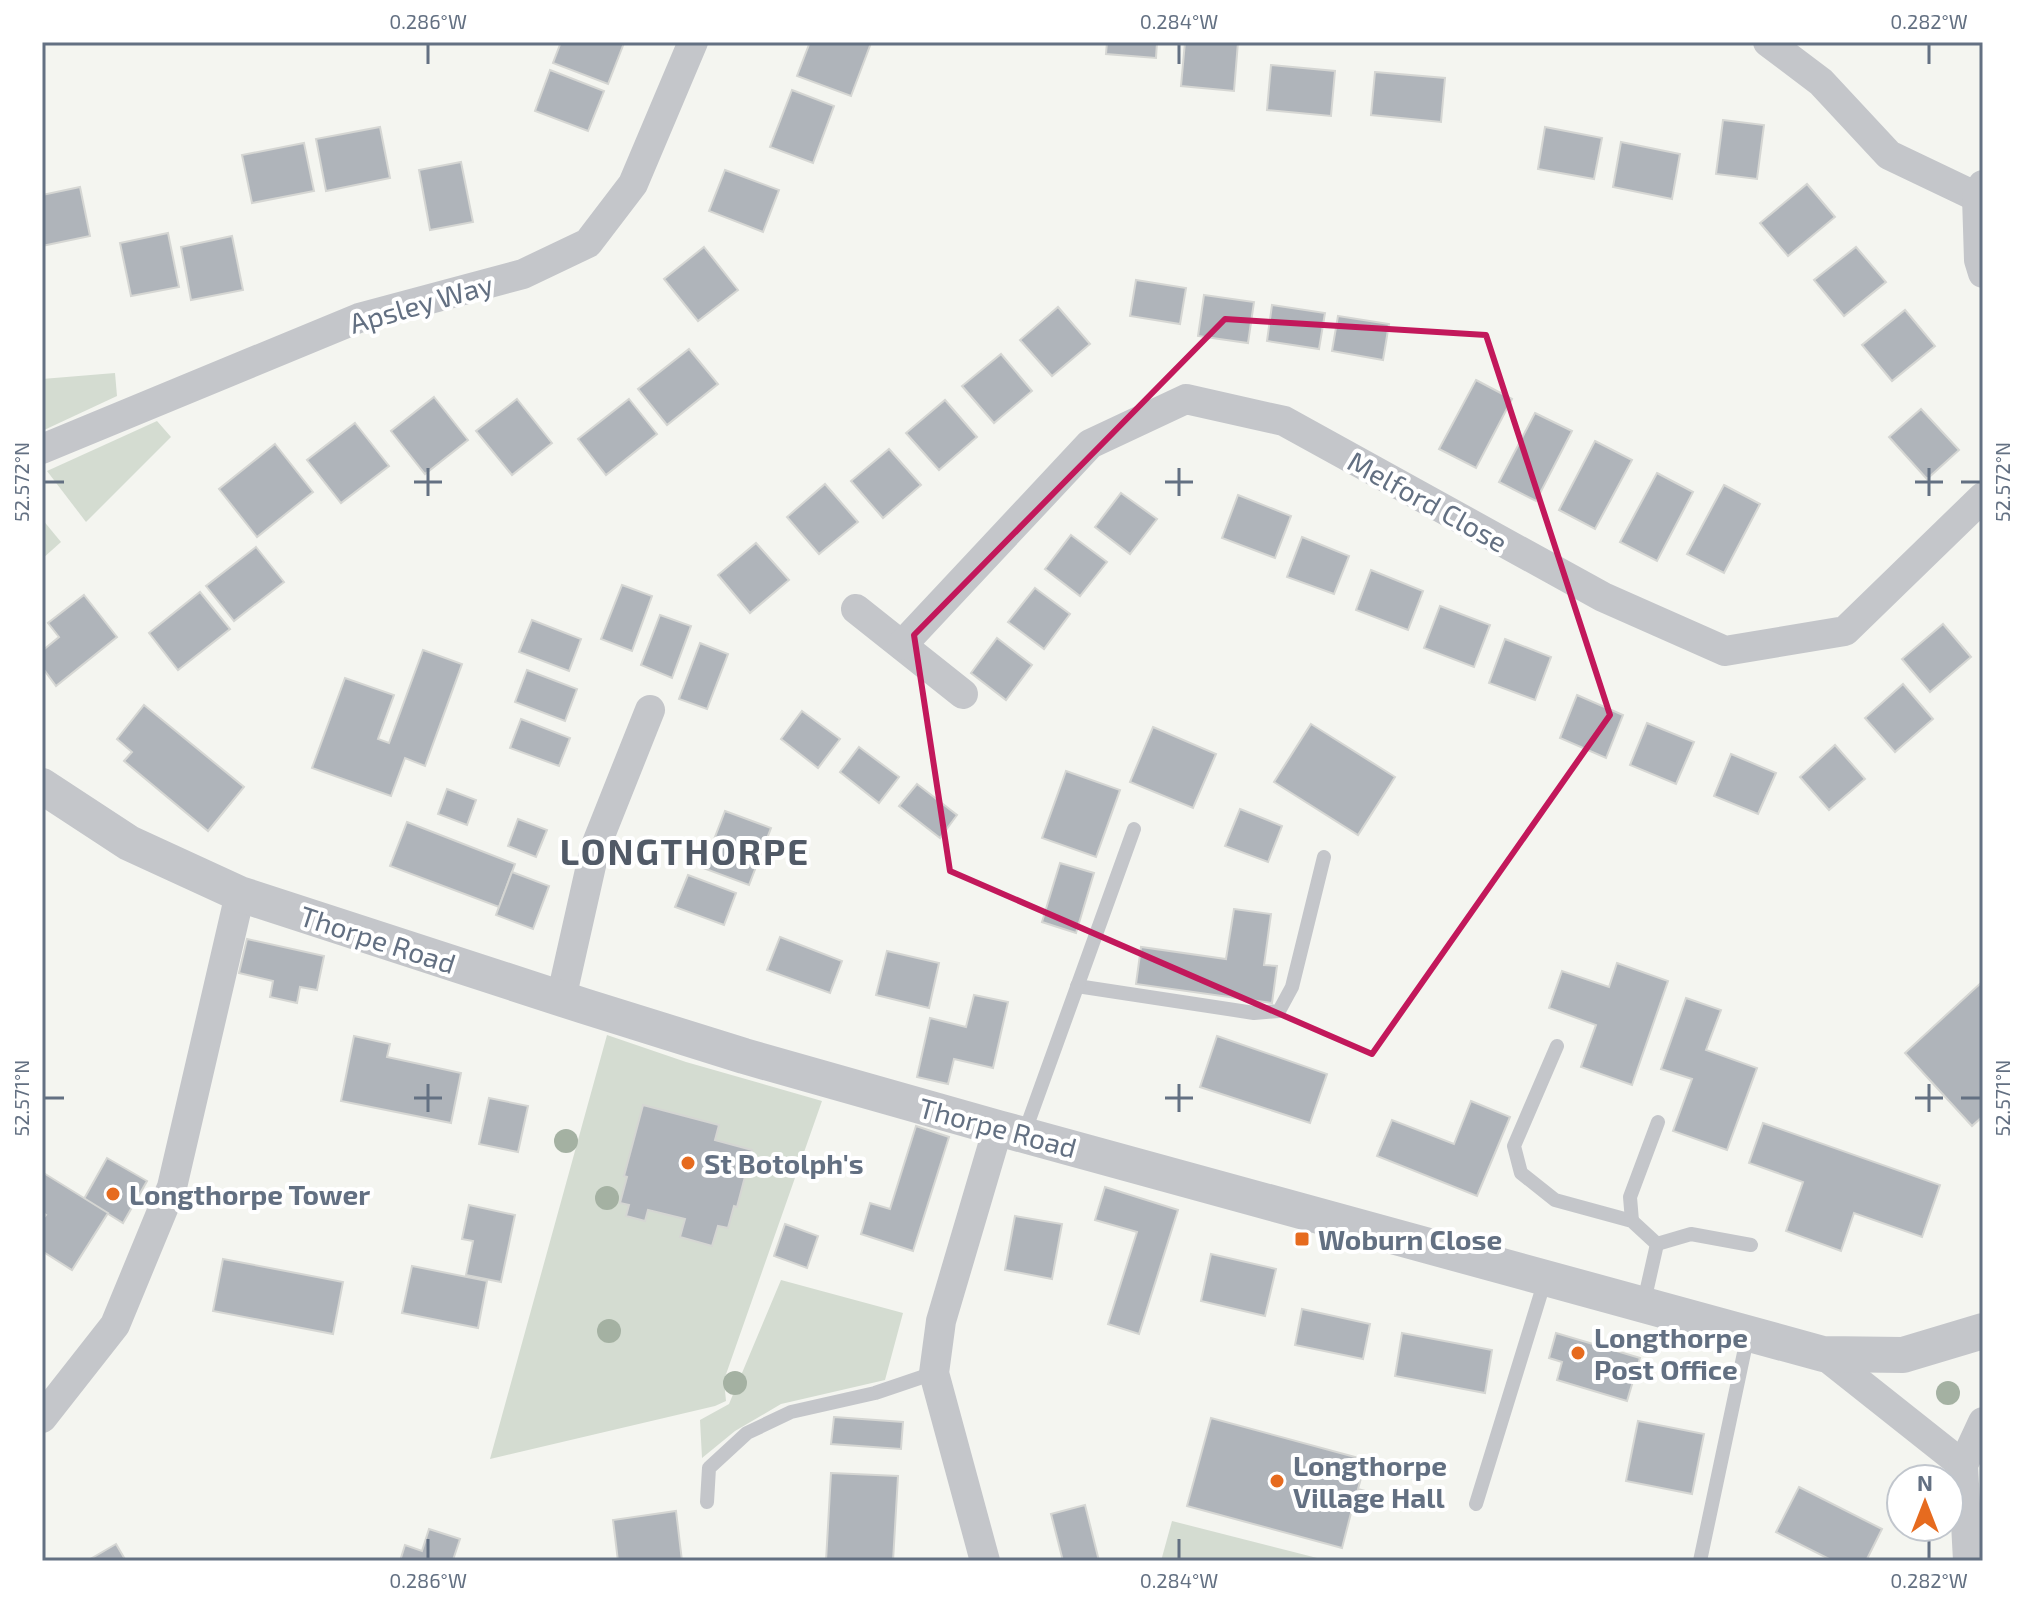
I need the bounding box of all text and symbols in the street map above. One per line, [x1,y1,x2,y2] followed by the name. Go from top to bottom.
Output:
[389,9,467,33] text: 0.286°W
[1140,9,1218,33] text: 0.284°W
[1890,9,1968,33] text: 0.282°W
[345,266,497,340] street label: Apsley Way
[9,442,33,522] text: 52.572°N
[1990,442,2014,522] text: 52.572°N
[1342,443,1514,559] street label: Melford Close
[560,829,810,872] district label: LONGTHORPE
[296,898,460,980] street label: Thorpe Road
[9,1060,33,1136] text: 52.571°N
[1990,1060,2014,1136] text: 52.571°N
[916,1090,1080,1164] street label: Thorpe Road
[704,1146,864,1180] place label: St Botolph's
[679,1154,697,1172] marker: St Botolph's
[129,1177,370,1211] place label: Longthorpe Tower
[104,1185,122,1203] marker: Longthorpe Tower
[1318,1222,1502,1256] place label: Woburn Close
[1293,1230,1311,1248] marker: Woburn Close
[1594,1320,1748,1386] place label: Longthorpe Post Office
[1569,1344,1587,1362] marker: Longthorpe Post Office
[1293,1448,1447,1514] place label: Longthorpe Village Hall
[1885,1463,1965,1543] north arrow
[1917,1469,1933,1495] text: N
[1268,1472,1286,1490] marker: Longthorpe Village Hall
[389,1568,467,1592] text: 0.286°W
[1140,1568,1218,1592] text: 0.284°W
[1890,1568,1968,1592] text: 0.282°W

